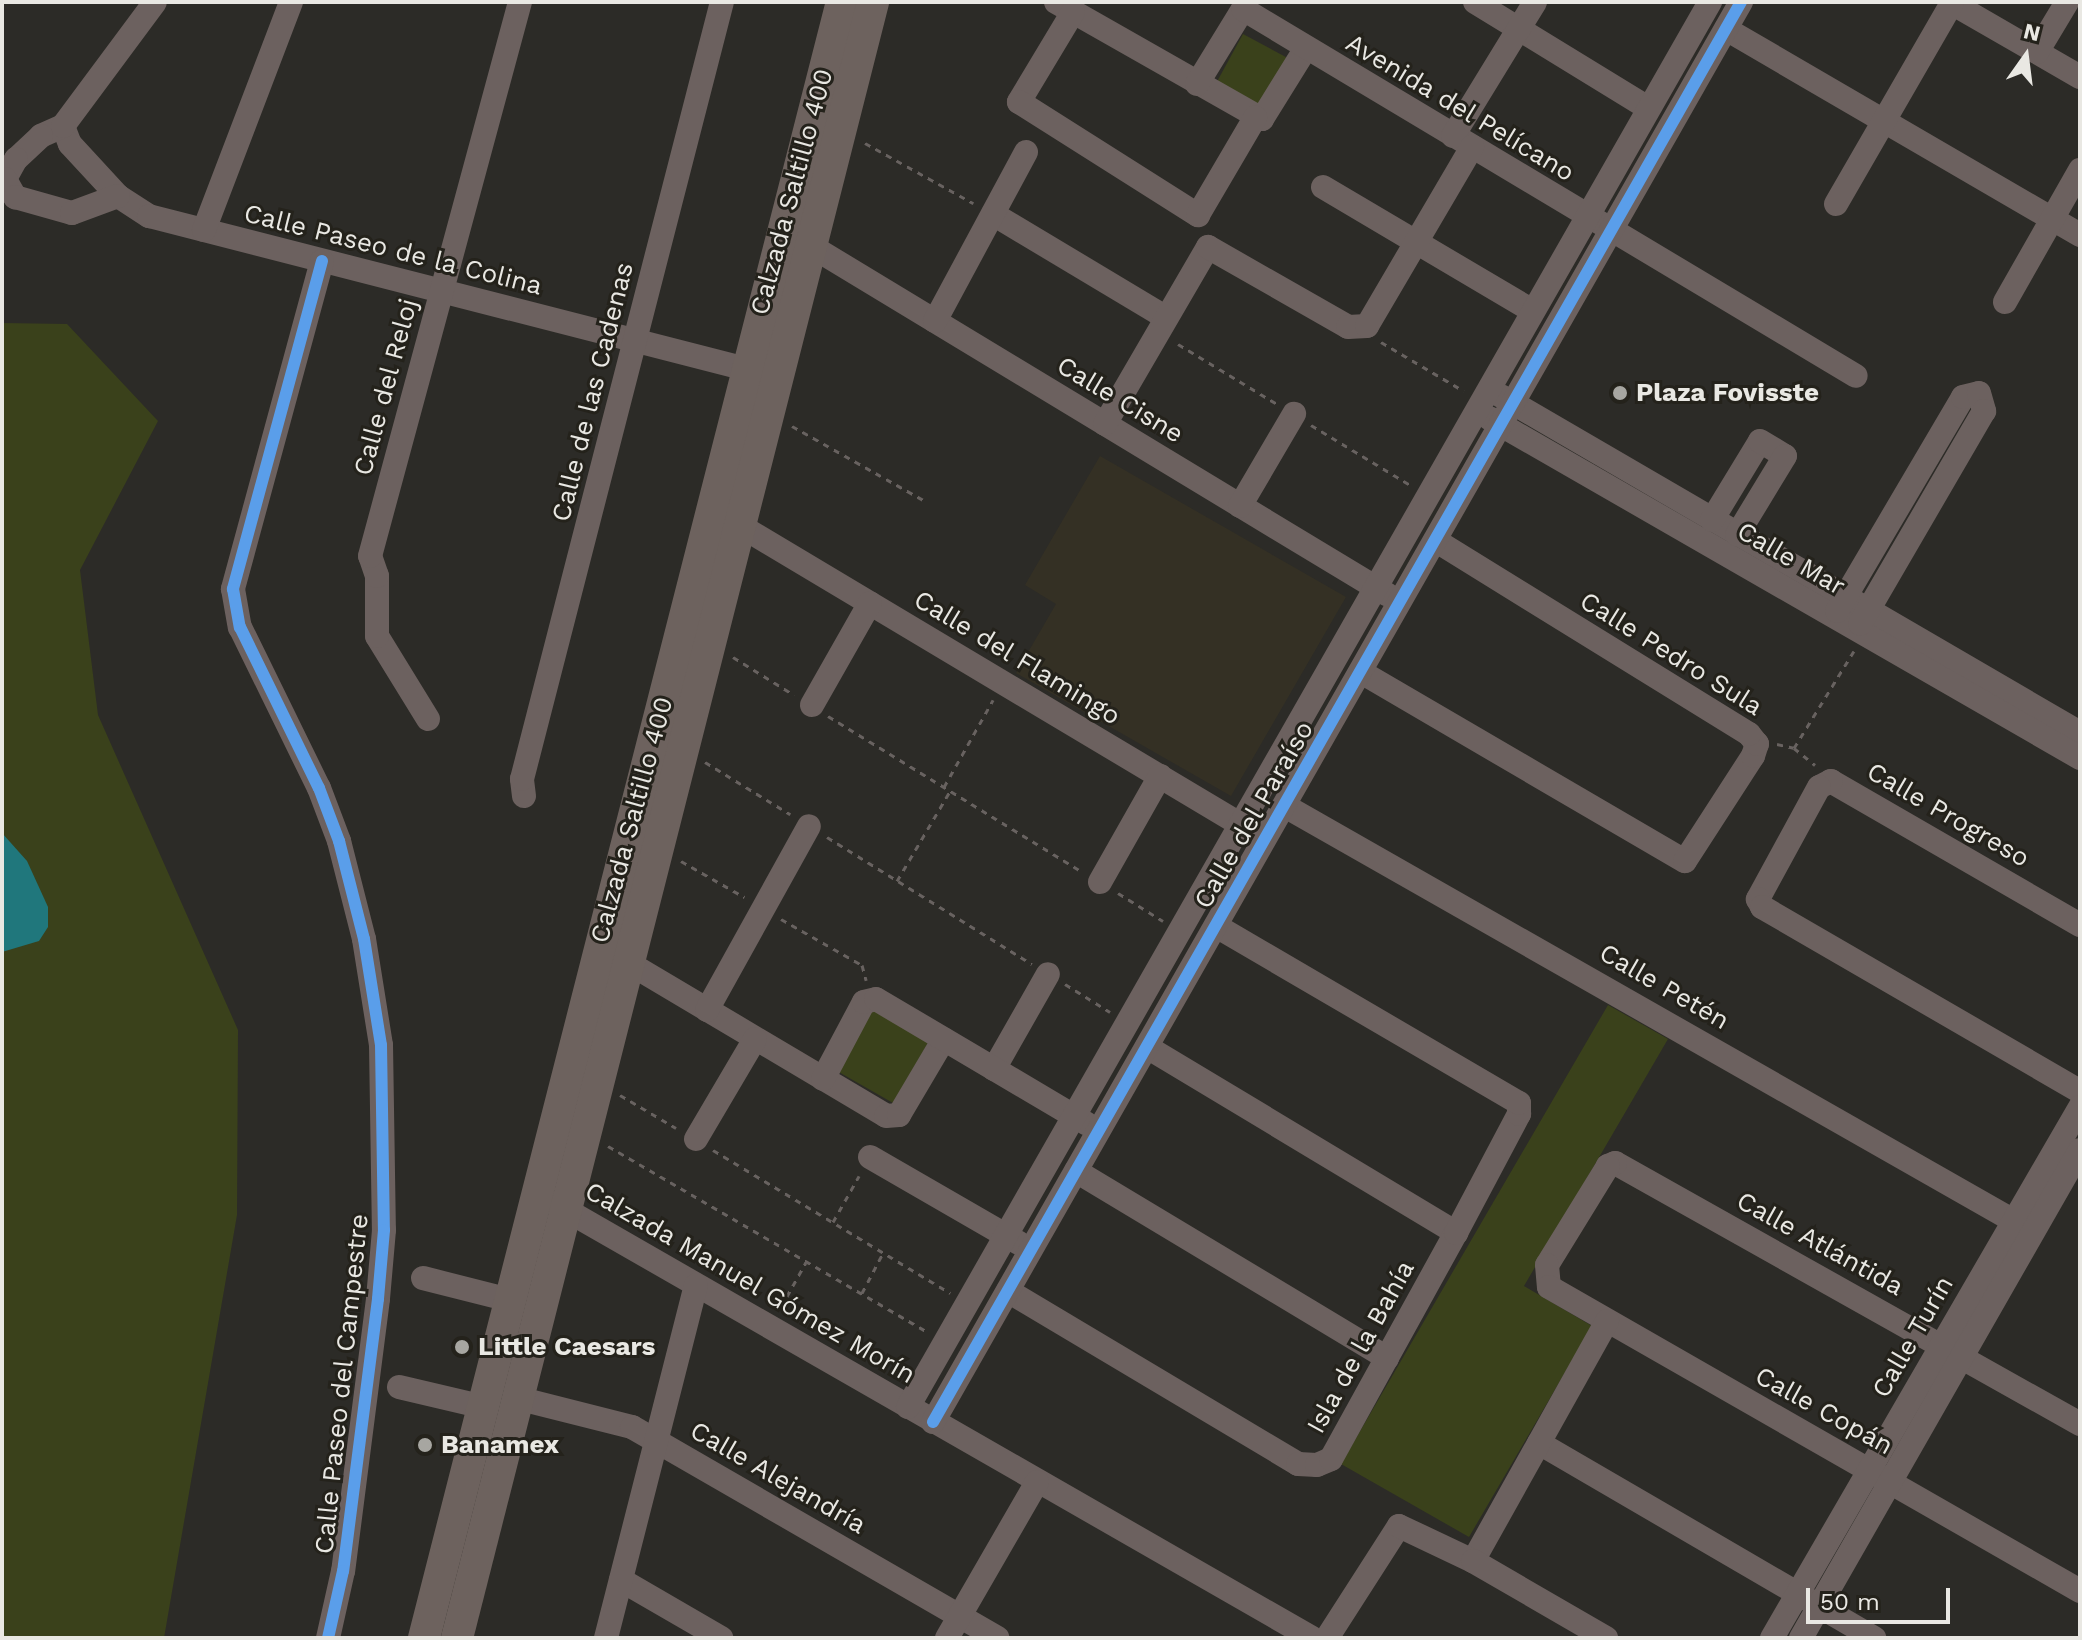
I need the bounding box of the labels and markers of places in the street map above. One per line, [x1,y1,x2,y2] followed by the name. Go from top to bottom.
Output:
[1636,377,1819,409] place label: Plaza Fovisste
[1611,384,1629,402] marker: Plaza Fovisste
[478,1331,655,1363] place label: Little Caesars
[453,1338,471,1356] marker: Little Caesars
[441,1429,559,1461] place label: Banamex
[416,1436,434,1454] marker: Banamex

